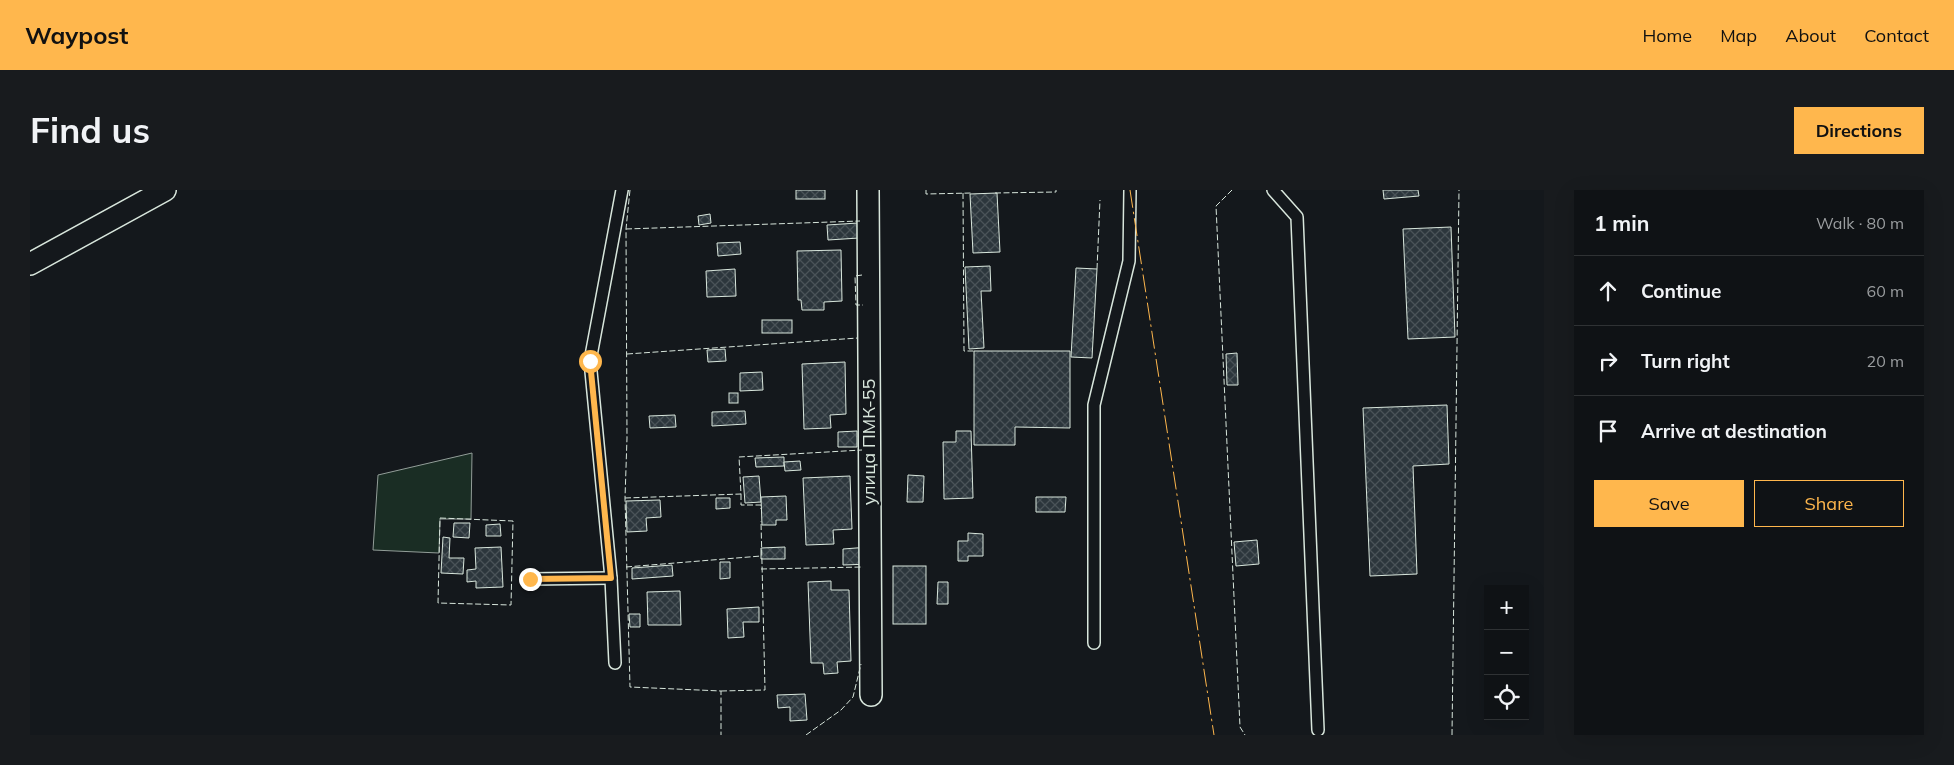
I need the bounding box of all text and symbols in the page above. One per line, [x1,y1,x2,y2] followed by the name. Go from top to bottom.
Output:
[25,20,128,50] text: Waypost
[1642,24,1692,47] text: Home
[1720,24,1757,47] text: Map
[1785,24,1836,47] text: About
[1864,24,1929,47] text: Contact
[1794,107,1924,154] button: Directions
[30,108,150,152] text: Find us
[1594,210,1649,236] text: 1 min
[1816,213,1904,233] text: Walk · 80 m
[1594,277,1622,305] icon: ahead
[1641,279,1721,303] text: Continue
[1867,281,1904,301] text: 60 m
[1594,347,1622,375] icon: right
[1641,349,1730,373] text: Turn right
[579,350,602,373] route start
[1867,351,1904,371] text: 20 m
[857,379,880,505] street label: улица ПМК-55
[1594,417,1622,445] icon: arrive
[1641,419,1827,443] text: Arrive at destination
[1594,480,1744,527] button: Save
[1754,480,1904,527] button: Share
[519,568,542,591] route end
[1484,585,1529,720] map controls
[1484,585,1529,630] button: +
[1484,630,1529,675] button: −
[1484,675,1529,720] button: locate

